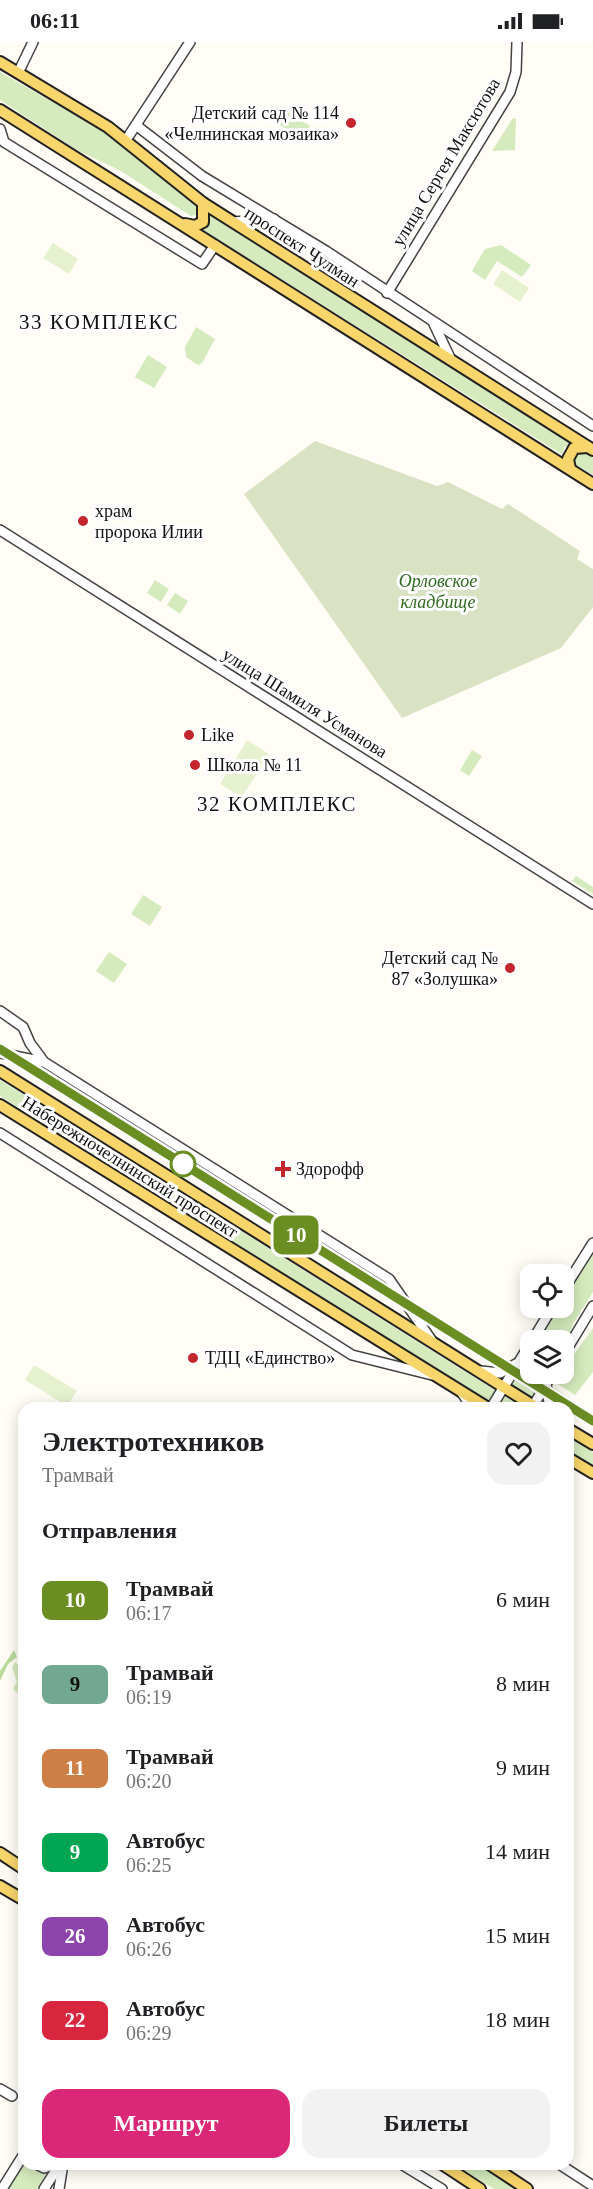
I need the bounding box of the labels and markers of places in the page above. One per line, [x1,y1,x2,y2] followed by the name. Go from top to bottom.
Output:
[165,103,339,144] place label: Детский сад № 114 «Челнинская мозаика»
[344,116,358,130] marker: Детский сад № 114 «Челнинская мозаика»
[95,501,203,542] place label: храм пророка Илии
[76,514,90,528] marker: храм пророка Илии
[201,725,234,745] place label: Like
[182,728,196,742] marker: Like
[207,755,302,775] place label: Школа № 11
[188,758,202,772] marker: Школа № 11
[382,948,498,989] place label: Детский сад № 87 «Золушка»
[503,961,517,975] marker: Детский сад № 87 «Золушка»
[170,1151,196,1177] unlabelled marker
[296,1159,364,1179] place label: Здорофф
[274,1160,292,1178] marker: Здорофф
[205,1348,335,1368] place label: ТДЦ «Единство»
[186,1351,200,1365] marker: ТДЦ «Единство»

